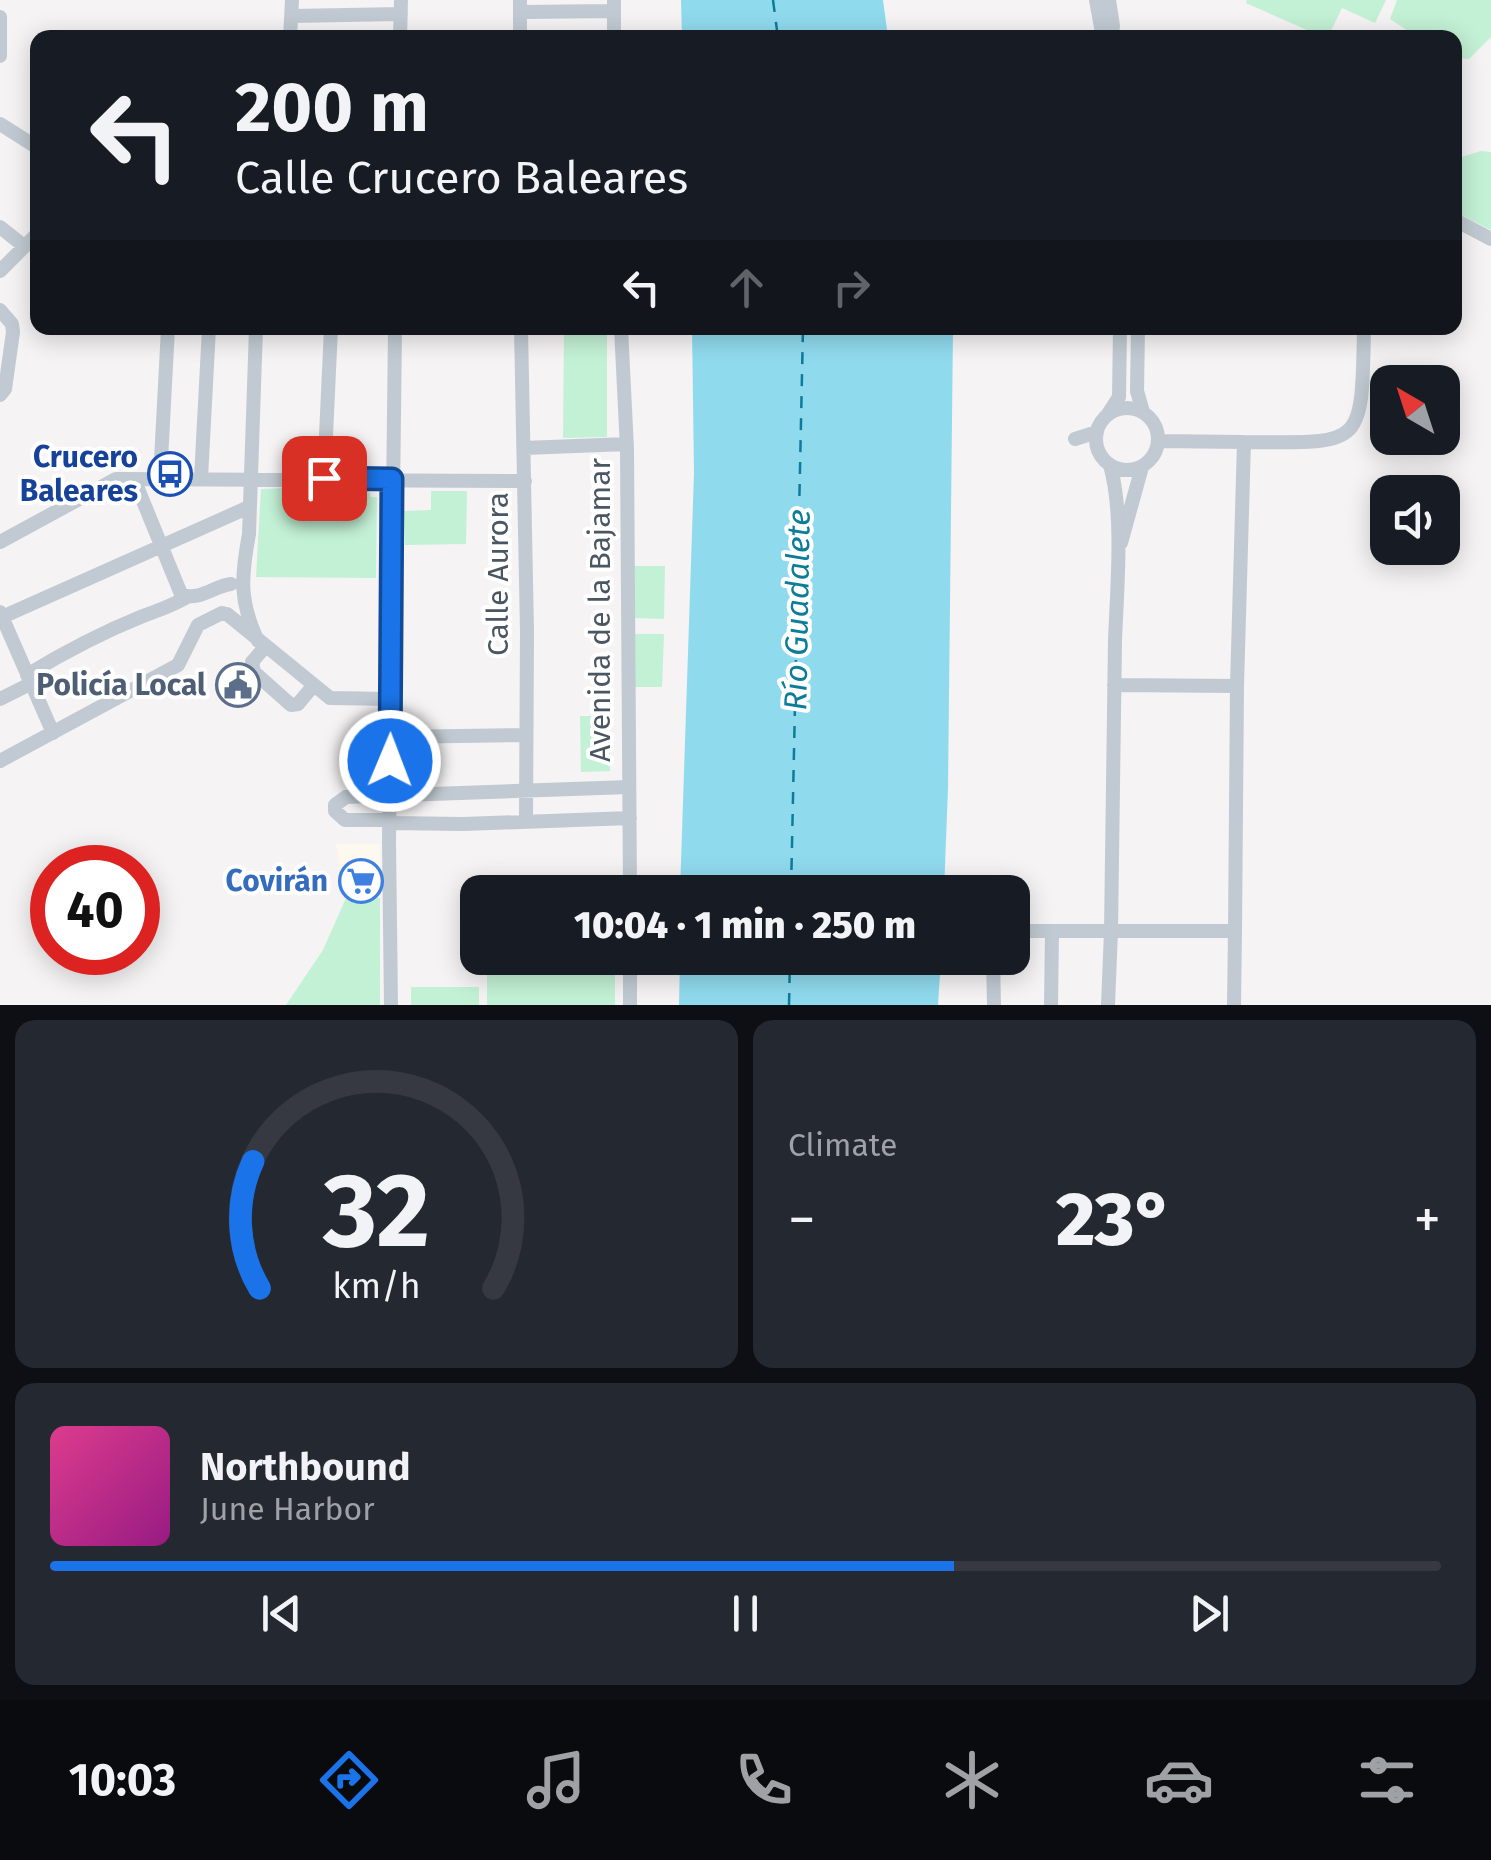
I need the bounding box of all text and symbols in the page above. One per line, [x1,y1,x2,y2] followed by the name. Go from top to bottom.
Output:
[235,66,429,150] text: 200 m
[70,70,200,200] icon: left
[235,151,688,205] text: Calle Crucero Baleares
[614,260,669,315] icon: left
[719,260,774,315] icon: ahead
[824,260,879,315] icon: right
[1370,365,1460,455] north arrow
[1370,365,1460,565] map controls
[282,436,367,521] pin
[20,439,138,509] place label: Crucero Baleares
[147,451,193,497] bus stop icon: Crucero Baleares
[297,451,352,506] icon: arrive
[582,457,618,762] street label: Avenida de la Bajamar
[1370,475,1460,565] button: sound
[480,492,516,656] street label: Calle Aurora
[776,509,818,711] water label: Río Guadalete
[215,662,261,708] public building icon: Policía Local
[36,667,206,703] place label: Policía Local
[338,709,442,813] position arrow
[30,845,160,975] speed limit sign: 40
[338,858,384,904] supermarket icon: Covirán
[225,863,328,899] place label: Covirán
[574,902,916,948] text: 10:04 · 1 min · 250 m
[788,1126,897,1164] text: Climate
[322,1149,430,1274] text: 32
[1056,1175,1173,1265] text: 23°
[788,1187,816,1253] text: −
[1414,1187,1441,1253] text: +
[332,1265,421,1307] text: km/h
[200,1444,411,1490] text: Northbound
[200,1490,375,1528] text: June Harbor
[254,1586,309,1641] icon: previous
[718,1586,773,1641] icon: pause
[1182,1586,1237,1641] icon: next
[314,1745,384,1815] icon: directions
[521,1745,591,1815] icon: music
[729,1745,799,1815] icon: phone
[937,1745,1007,1815] icon: climate
[1144,1745,1214,1815] icon: car
[1352,1745,1422,1815] icon: filters
[69,1753,176,1807] text: 10:03

